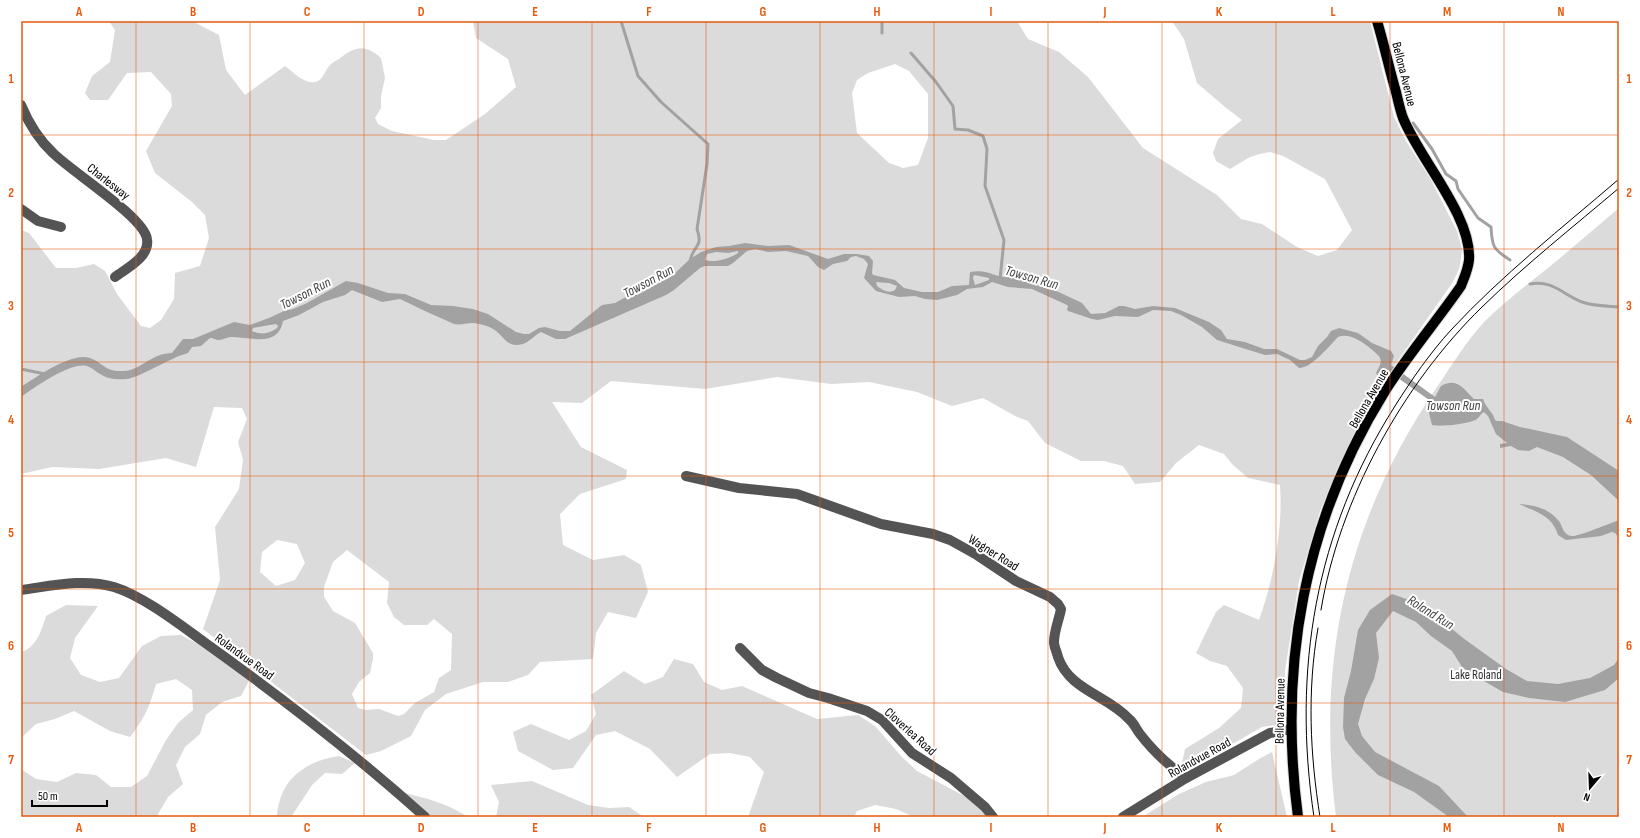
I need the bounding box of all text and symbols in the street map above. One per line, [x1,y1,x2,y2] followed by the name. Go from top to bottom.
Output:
[75,4,83,20] text: A
[190,4,196,20] text: B
[304,4,311,20] text: C
[418,4,425,20] text: D
[532,4,538,20] text: E
[646,4,652,20] text: F
[760,4,767,20] text: G
[874,4,881,20] text: H
[990,4,993,20] text: I
[1103,4,1107,20] text: J
[1216,4,1223,20] text: K
[1330,4,1336,20] text: L
[1443,4,1451,20] text: M
[1558,4,1565,20] text: N
[1388,40,1420,108] street label: Bellona Avenue
[8,71,14,87] text: 1
[1626,71,1632,87] text: 1
[84,160,133,203] street label: Charlesway
[8,185,14,201] text: 2
[1626,185,1632,201] text: 2
[620,261,676,302] water label: Towson Run
[1003,262,1061,293] water label: Towson Run
[277,273,334,313] water label: Towson Run
[8,298,14,314] text: 3
[1626,298,1632,314] text: 3
[1346,366,1392,431] street label: Bellona Avenue
[1426,397,1480,414] water label: Towson Run
[8,412,14,428] text: 4
[1626,412,1632,428] text: 4
[8,525,14,541] text: 5
[1626,525,1632,541] text: 5
[965,531,1022,575] street label: Wagner Road
[1404,591,1457,633] water label: Roland Run
[212,630,277,684] street label: Rolandvue Road
[8,638,14,654] text: 6
[1626,638,1632,654] text: 6
[1450,667,1502,683] park label: Lake Roland
[1271,678,1289,744] street label: Bellona Avenue
[881,704,940,759] street label: Cloverlea Road
[1165,734,1234,782] street label: Rolandvue Road
[8,752,14,768] text: 7
[1626,752,1632,768] text: 7
[1570,768,1610,808] north arrow
[32,782,107,808] scale bar
[38,789,58,804] text: 50 m
[1582,790,1592,804] text: N
[75,820,83,836] text: A
[190,820,196,836] text: B
[304,820,311,836] text: C
[418,820,425,836] text: D
[532,820,538,836] text: E
[646,820,652,836] text: F
[760,820,767,836] text: G
[874,820,881,836] text: H
[990,820,993,836] text: I
[1103,820,1107,836] text: J
[1216,820,1223,836] text: K
[1330,820,1336,836] text: L
[1443,820,1451,836] text: M
[1558,820,1565,836] text: N

